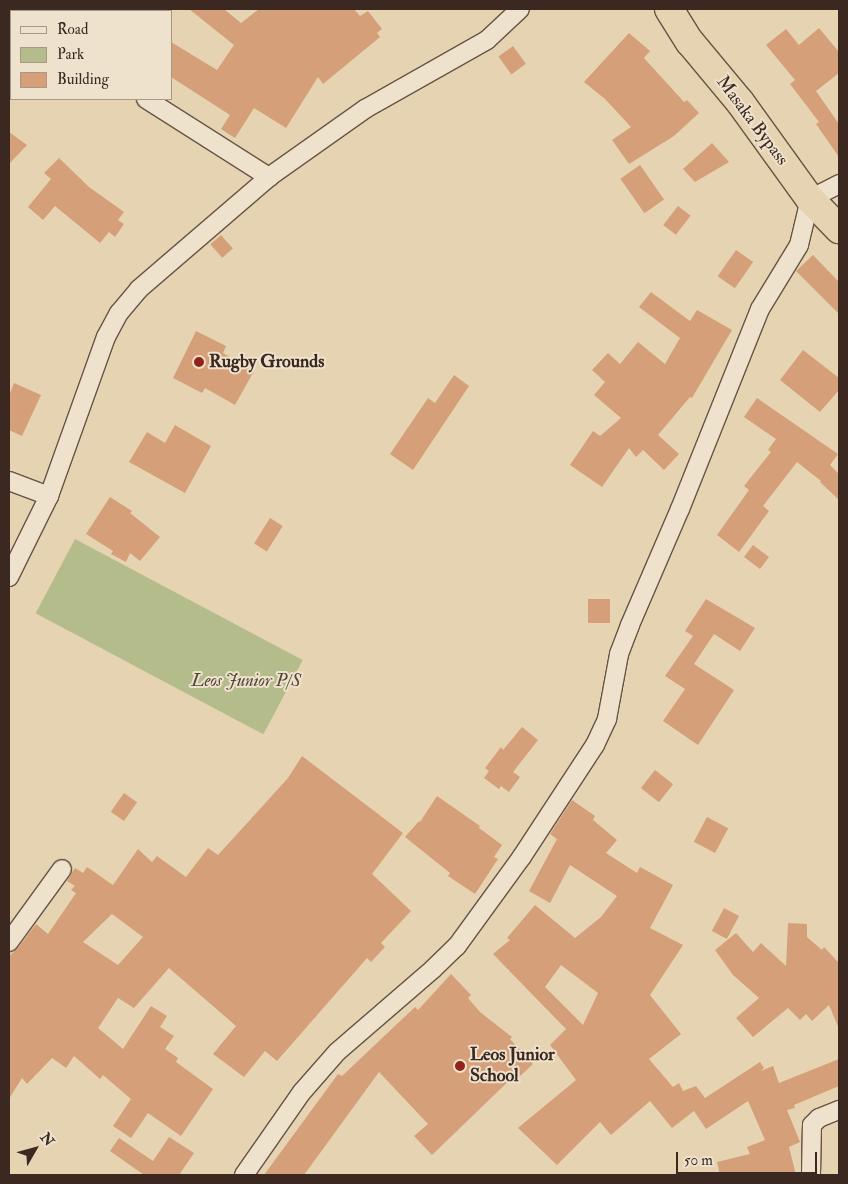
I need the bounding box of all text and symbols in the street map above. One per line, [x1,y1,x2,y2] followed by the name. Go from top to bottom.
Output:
[10,10,172,100] legend
[57,20,88,39] text: Road
[57,45,84,64] text: Park
[57,70,109,89] text: Building
[711,72,793,170] street label: Masaka Bypass
[209,351,324,373] place label: Rugby Grounds
[193,356,205,368] marker: Rugby Grounds
[191,670,301,692] park label: Leos Junior P/S
[470,1045,555,1088] place label: Leos Junior School
[454,1060,466,1072] marker: Leos Junior School
[10,1124,60,1174] north arrow
[37,1129,58,1150] text: N
[678,1142,819,1174] scale bar
[684,1151,713,1170] text: 50 m

